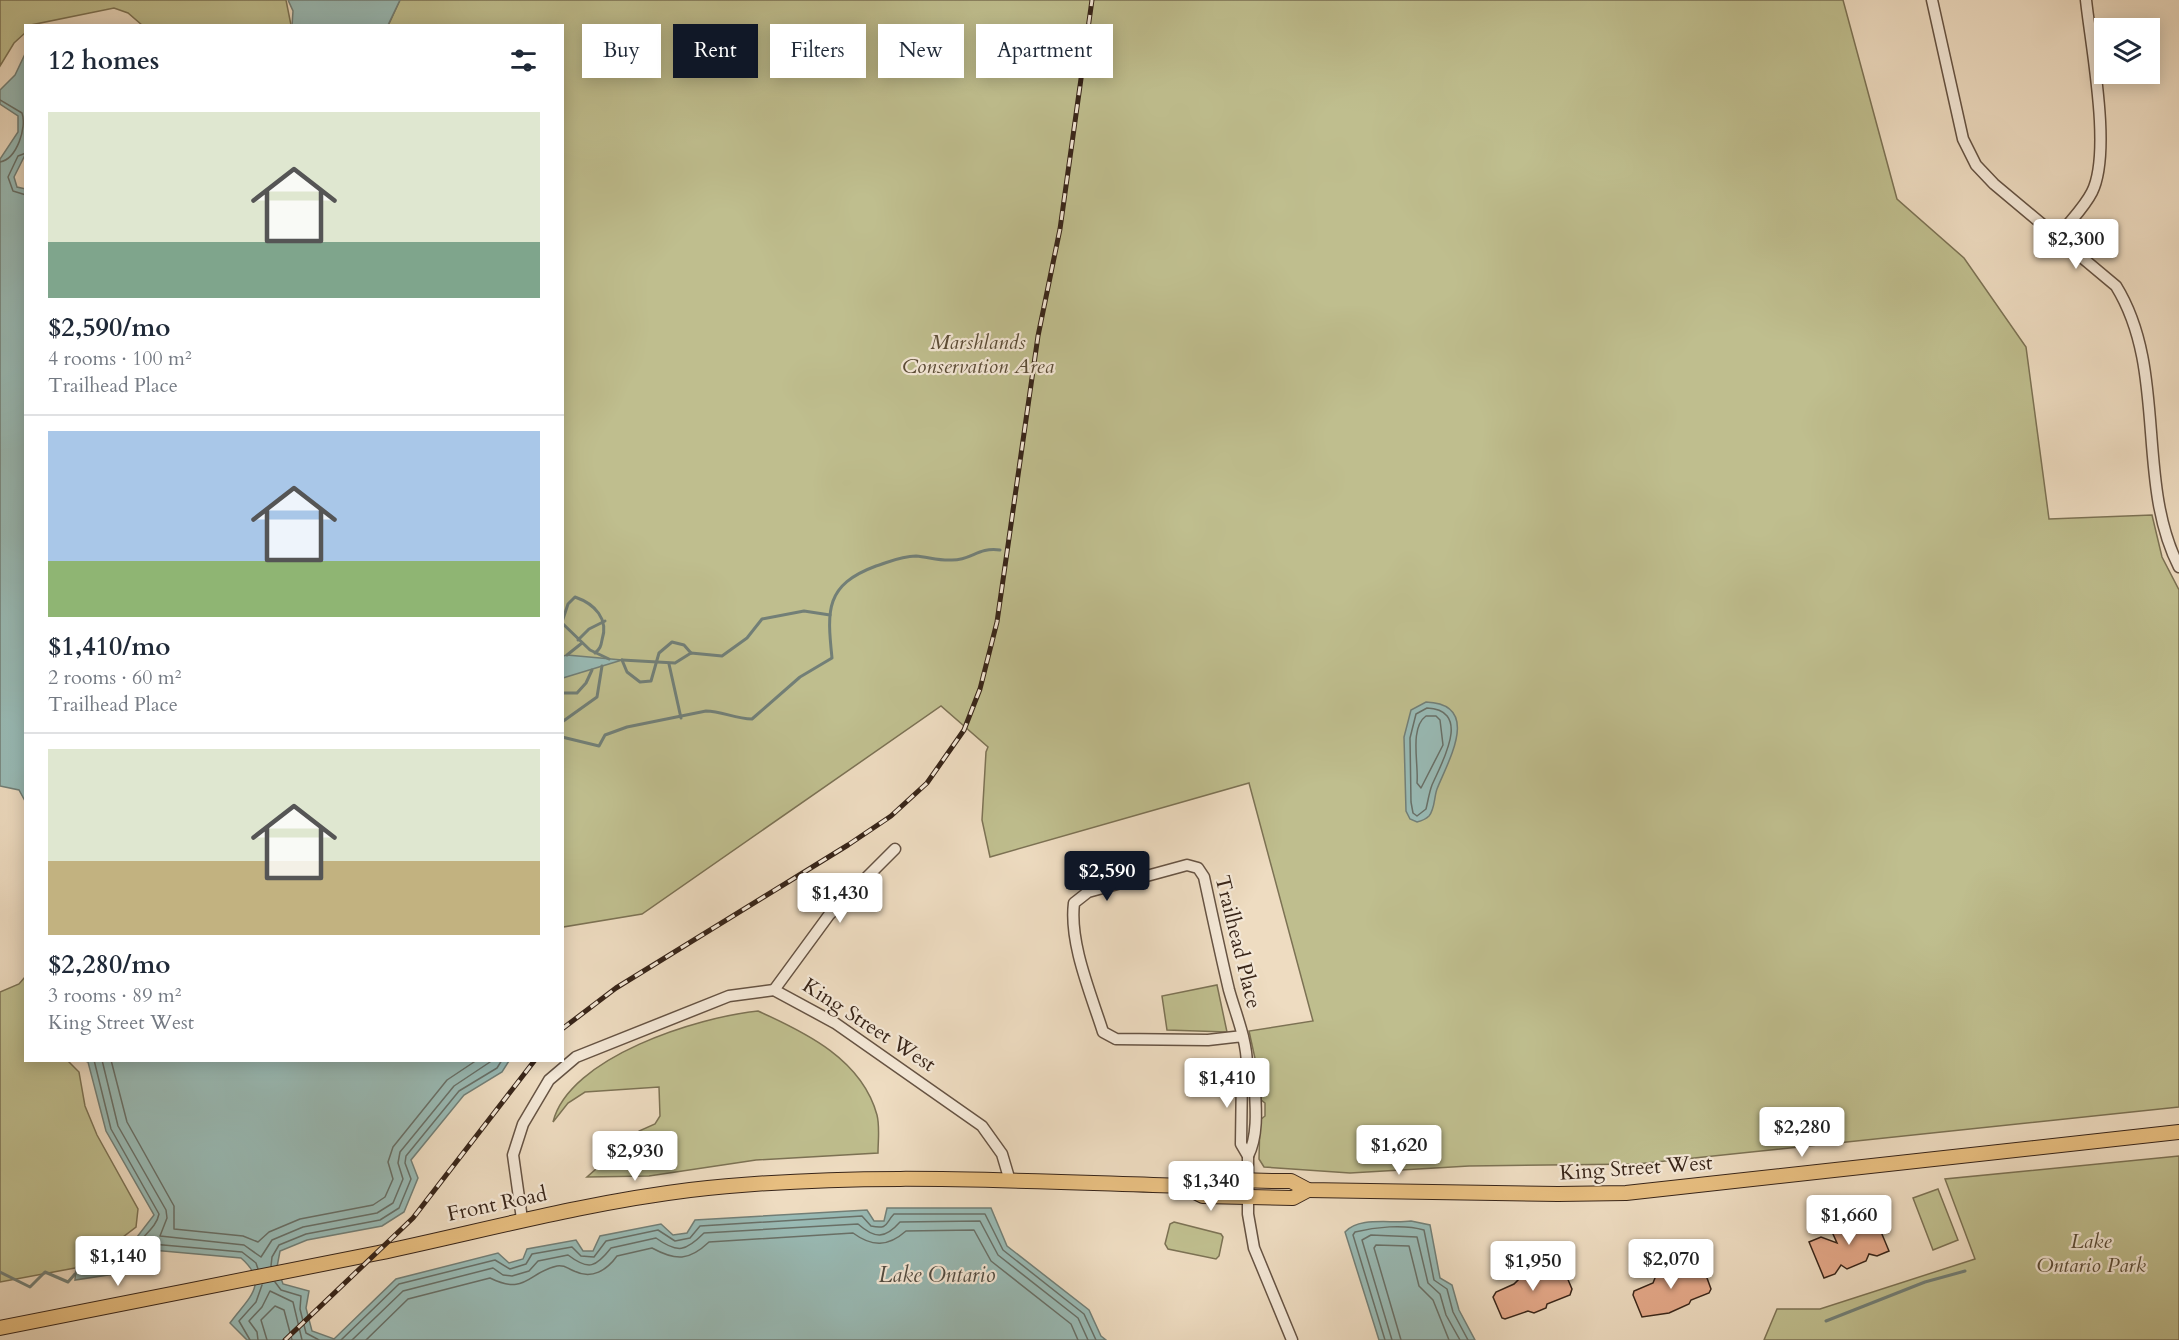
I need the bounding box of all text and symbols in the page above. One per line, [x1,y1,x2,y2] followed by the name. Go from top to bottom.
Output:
[2094,18,2160,84] map controls
[2094,18,2160,84] button: layers
[582,24,661,78] chip: Buy
[673,24,758,78] chip: Rent
[770,24,866,78] chip: Filters
[878,24,964,78] chip: New
[976,24,1113,78] chip: Apartment
[48,43,159,78] text: 12 homes
[507,44,540,77] icon: filters
[240,151,348,259] icon: home
[2027,219,2125,270] pin: $2,300
[2047,225,2105,252] text: $2,300
[48,310,171,345] text: $2,590/mo
[902,328,1054,381] park label: Marshlands Conservation Area
[48,345,192,372] text: 4 rooms · 100 m²
[48,372,178,399] text: Trailhead Place
[240,470,348,578] icon: home
[48,629,171,664] text: $1,410/mo
[48,664,181,691] text: 2 rooms · 60 m²
[48,691,178,718] text: Trailhead Place
[240,788,348,896] icon: home
[1058,851,1156,902] pin: $2,590
[1078,857,1136,884] text: $2,590
[1207,872,1269,1012] street label: Trailhead Place
[791,873,889,924] pin: $1,430
[811,879,869,906] text: $1,430
[48,947,171,982] text: $2,280/mo
[797,971,942,1079] street label: King Street West
[48,982,181,1009] text: 3 rooms · 89 m²
[48,1009,194,1036] text: King Street West
[1178,1058,1276,1109] pin: $1,410
[1198,1064,1256,1091] text: $1,410
[1753,1107,1851,1158] pin: $2,280
[1773,1113,1831,1140] text: $2,280
[1350,1125,1448,1176] pin: $1,620
[586,1131,684,1182] pin: $2,930
[1370,1131,1428,1158] text: $1,620
[606,1137,664,1164] text: $2,930
[1558,1148,1714,1188] street label: King Street West
[1162,1161,1260,1212] pin: $1,340
[1182,1167,1240,1194] text: $1,340
[444,1179,550,1229] street label: Front Road
[1800,1195,1898,1246] pin: $1,660
[1820,1201,1878,1228] text: $1,660
[2036,1227,2146,1280] park label: Lake Ontario Park
[69,1236,167,1287] pin: $1,140
[1622,1239,1720,1290] pin: $2,070
[1484,1241,1582,1292] pin: $1,950
[89,1242,147,1269] text: $1,140
[1642,1245,1700,1272] text: $2,070
[1504,1247,1562,1274] text: $1,950
[879,1260,995,1290] water label: Lake Ontario

